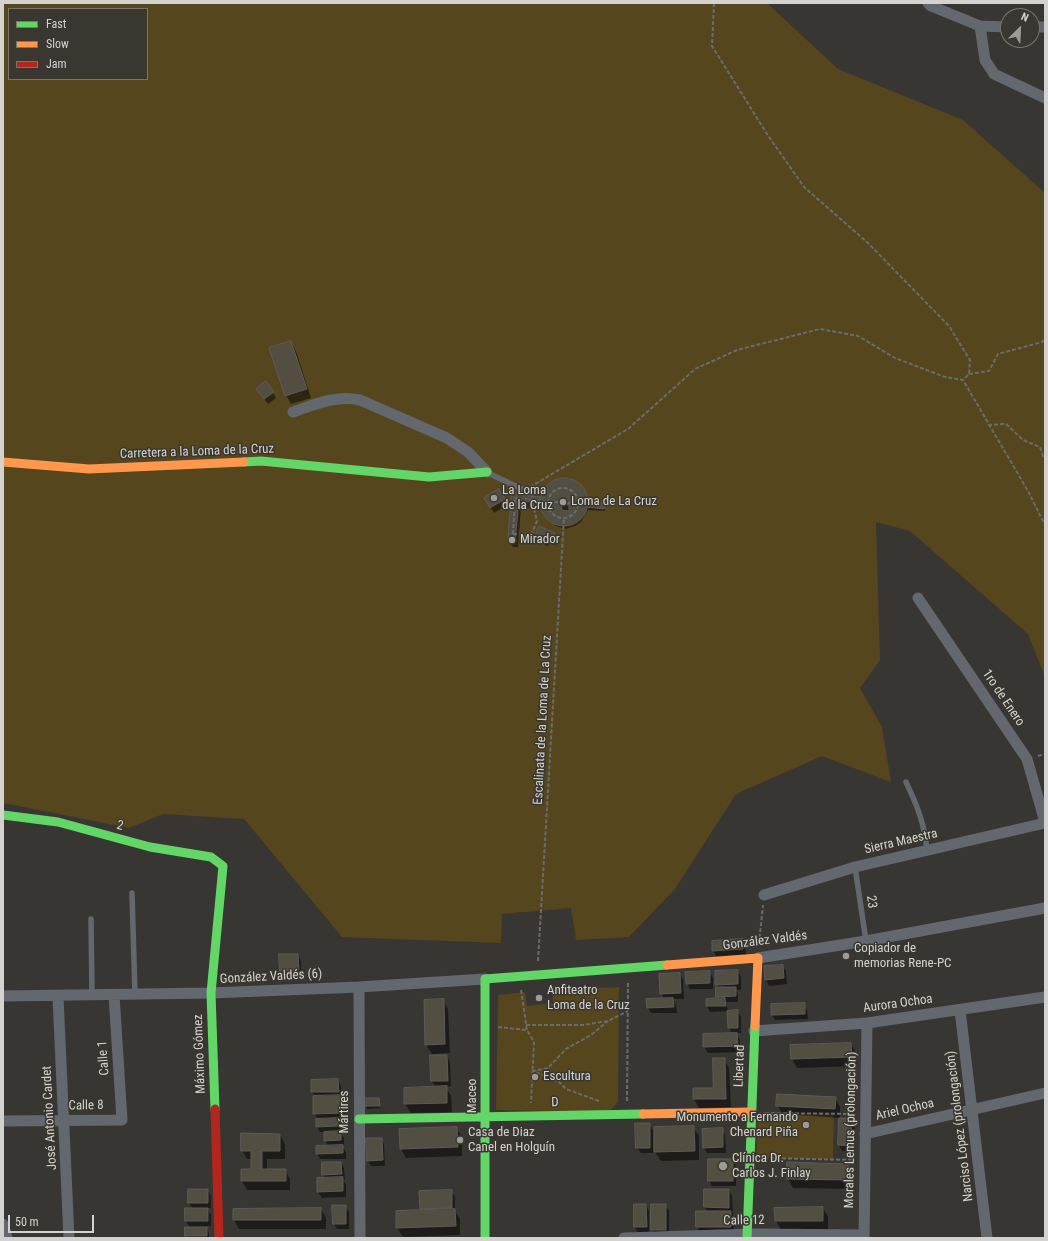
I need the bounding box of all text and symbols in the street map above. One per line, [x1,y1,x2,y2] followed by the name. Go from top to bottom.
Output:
[8,8,148,80] legend
[1000,8,1040,48] north arrow
[1019,10,1030,25] text: N
[46,17,66,31] text: Fast
[46,37,69,51] text: Slow
[46,57,67,71] text: Jam
[120,442,274,462] street label: Carretera a la Loma de la Cruz
[502,483,553,514] place label: La Loma de la Cruz
[489,493,499,503] marker: La Loma de la Cruz
[571,494,657,510] place label: Loma de La Cruz
[558,497,568,507] marker: Loma de La Cruz
[520,532,560,548] place label: Mirador
[507,535,517,545] marker: Mirador
[531,635,555,805] street label: Escalinata de la Loma de La Cruz
[978,667,1028,729] street label: 1ro de Enero
[115,818,125,834] street label: 2
[863,826,939,858] street label: Sierra Maestra
[862,895,880,909] street label: 23
[722,928,808,954] street label: González Valdés
[854,941,951,972] place label: Copiador de memorias Rene-PC
[841,951,851,961] marker: Copiador de memorias Rene-PC
[219,967,323,987] street label: González Valdés (6)
[547,983,630,1014] place label: Anfiteatro Loma de la Cruz
[862,991,934,1017] street label: Aurora Ochoa
[534,993,544,1003] marker: Anfiteatro Loma de la Cruz
[191,1014,209,1094] street label: Máximo Gómez
[95,1040,113,1076] street label: Calle 1
[731,1045,749,1087] street label: Libertad
[943,1050,977,1202] street label: Narciso López (prolongación)
[842,1051,860,1209] street label: Morales Lemus (prolongación)
[39,1065,61,1171] street label: José Antonio Cardet
[543,1069,591,1085] place label: Escultura
[530,1072,540,1082] marker: Escultura
[465,1079,481,1113] street label: Maceo
[337,1090,353,1134] street label: Mártires
[551,1095,559,1111] street label: D
[874,1096,936,1124] street label: Ariel Ochoa
[68,1098,104,1114] street label: Calle 8
[676,1110,798,1141] place label: Monumento a Fernando Chenard Piña
[801,1120,811,1130] marker: Monumento a Fernando Chenard Piña
[468,1125,555,1156] place label: Casa de Diaz Canel en Holguín
[455,1135,465,1145] marker: Casa de Diaz Canel en Holguín
[732,1151,811,1182] place label: Clínica Dr. Carlos J. Finlay
[717,1160,729,1172] marker: Clínica Dr. Carlos J. Finlay
[10,1207,96,1233] scale bar
[723,1213,765,1229] street label: Calle 12
[15,1215,39,1229] text: 50 m

